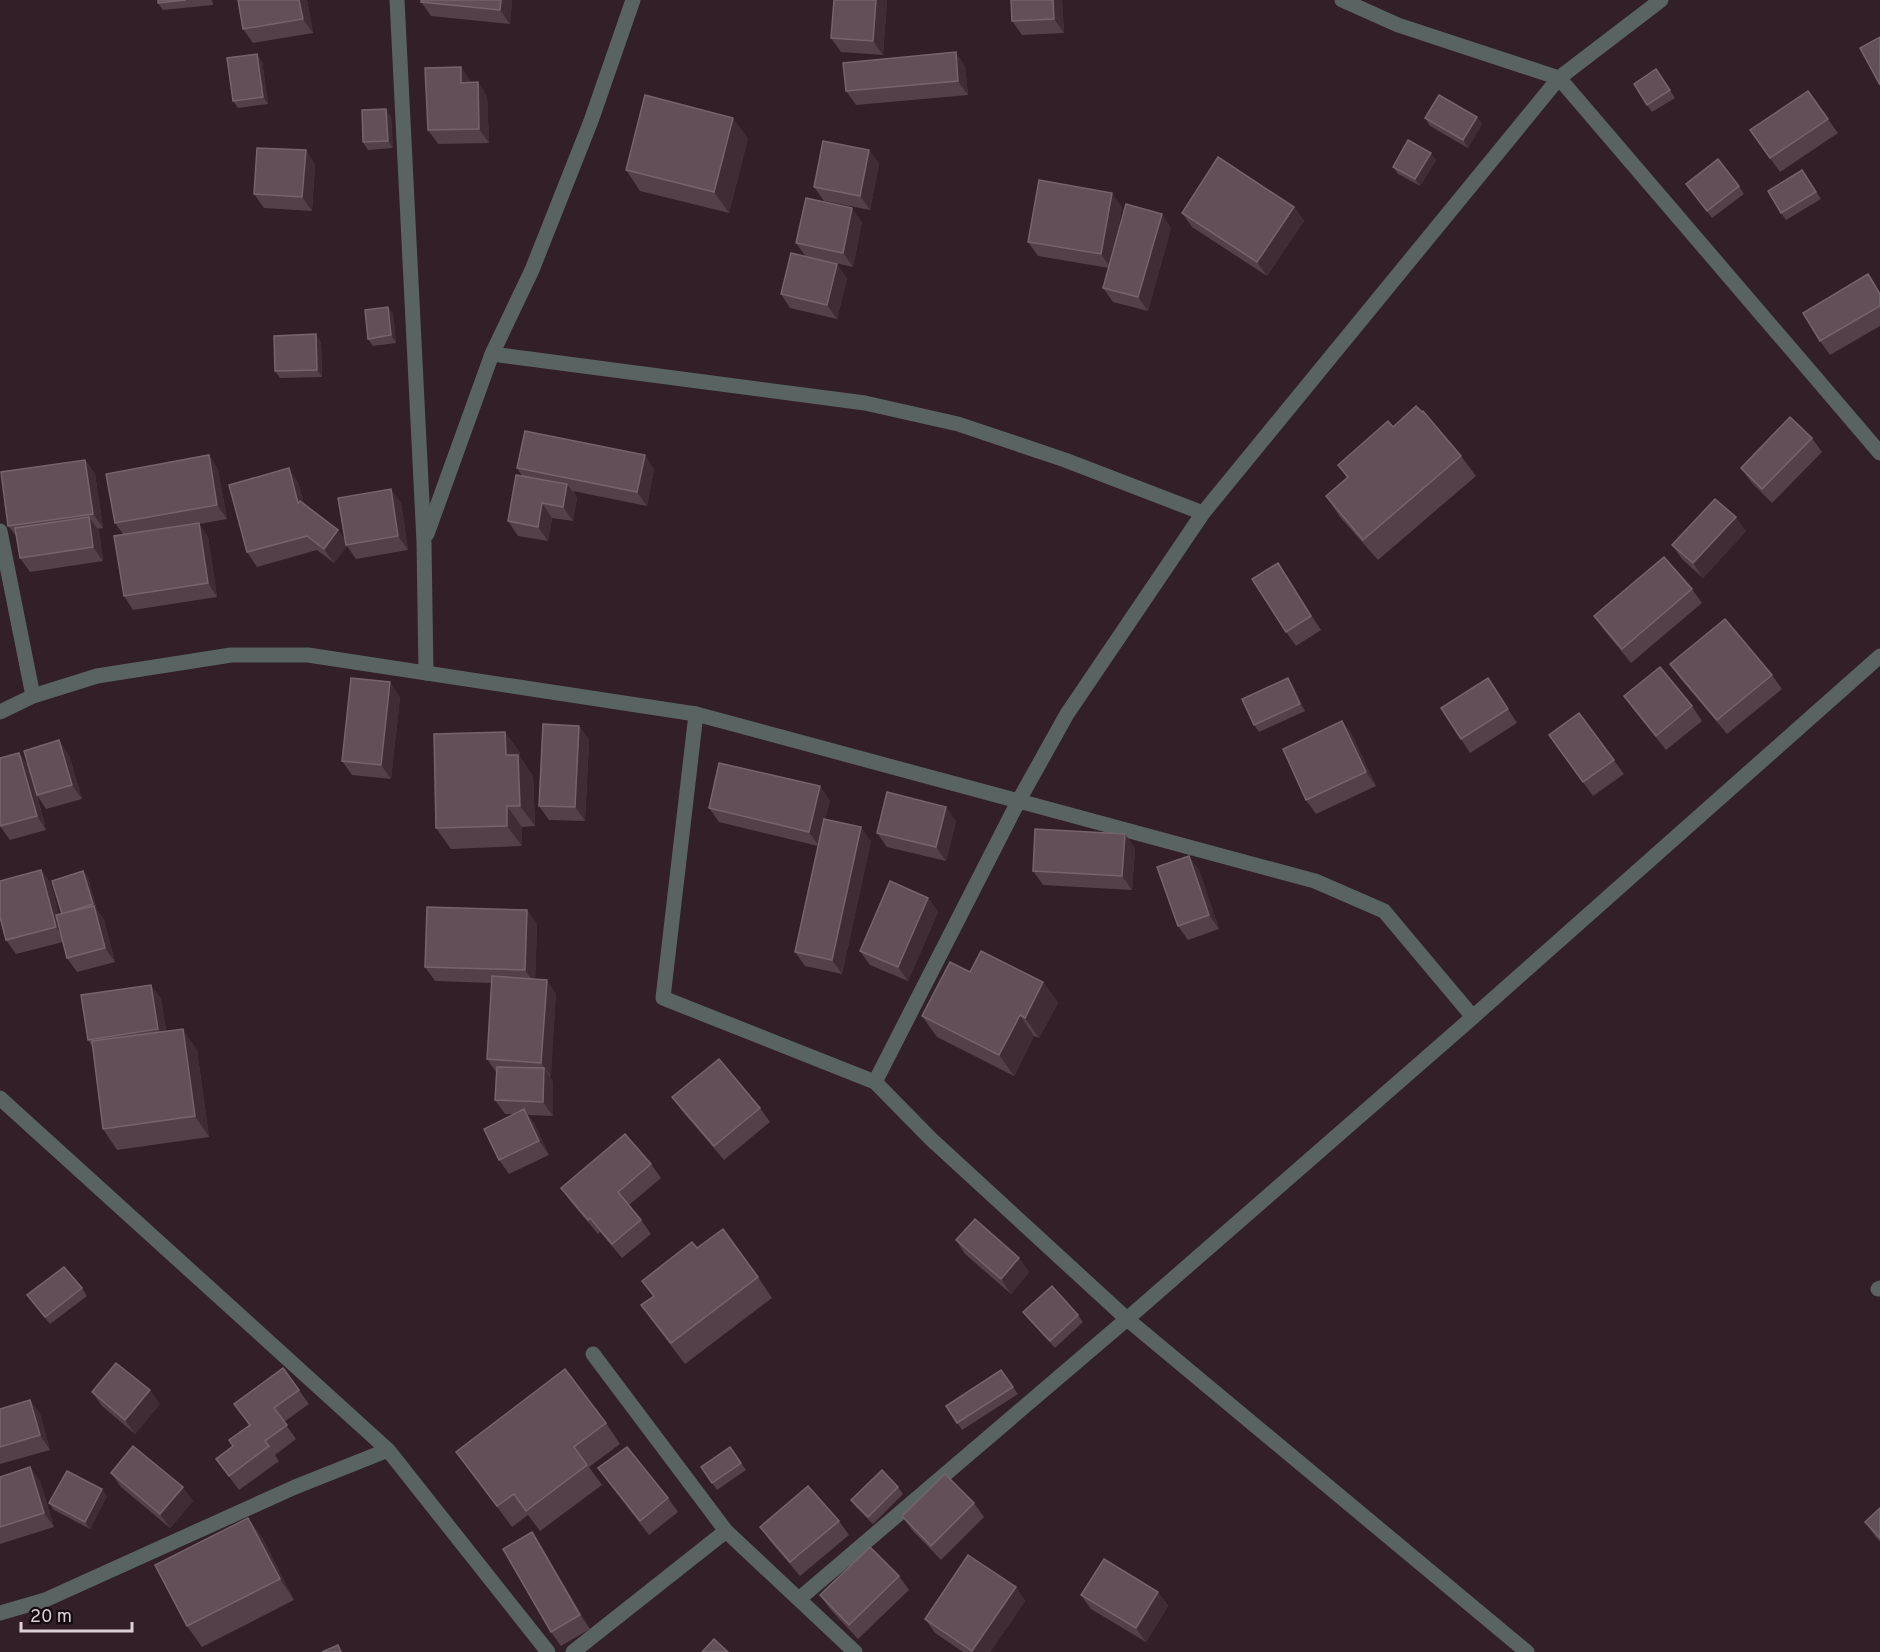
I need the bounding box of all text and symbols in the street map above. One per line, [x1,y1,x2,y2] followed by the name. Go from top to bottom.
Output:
[21,1595,132,1633] scale bar
[30,1606,72,1629] text: 20 m

